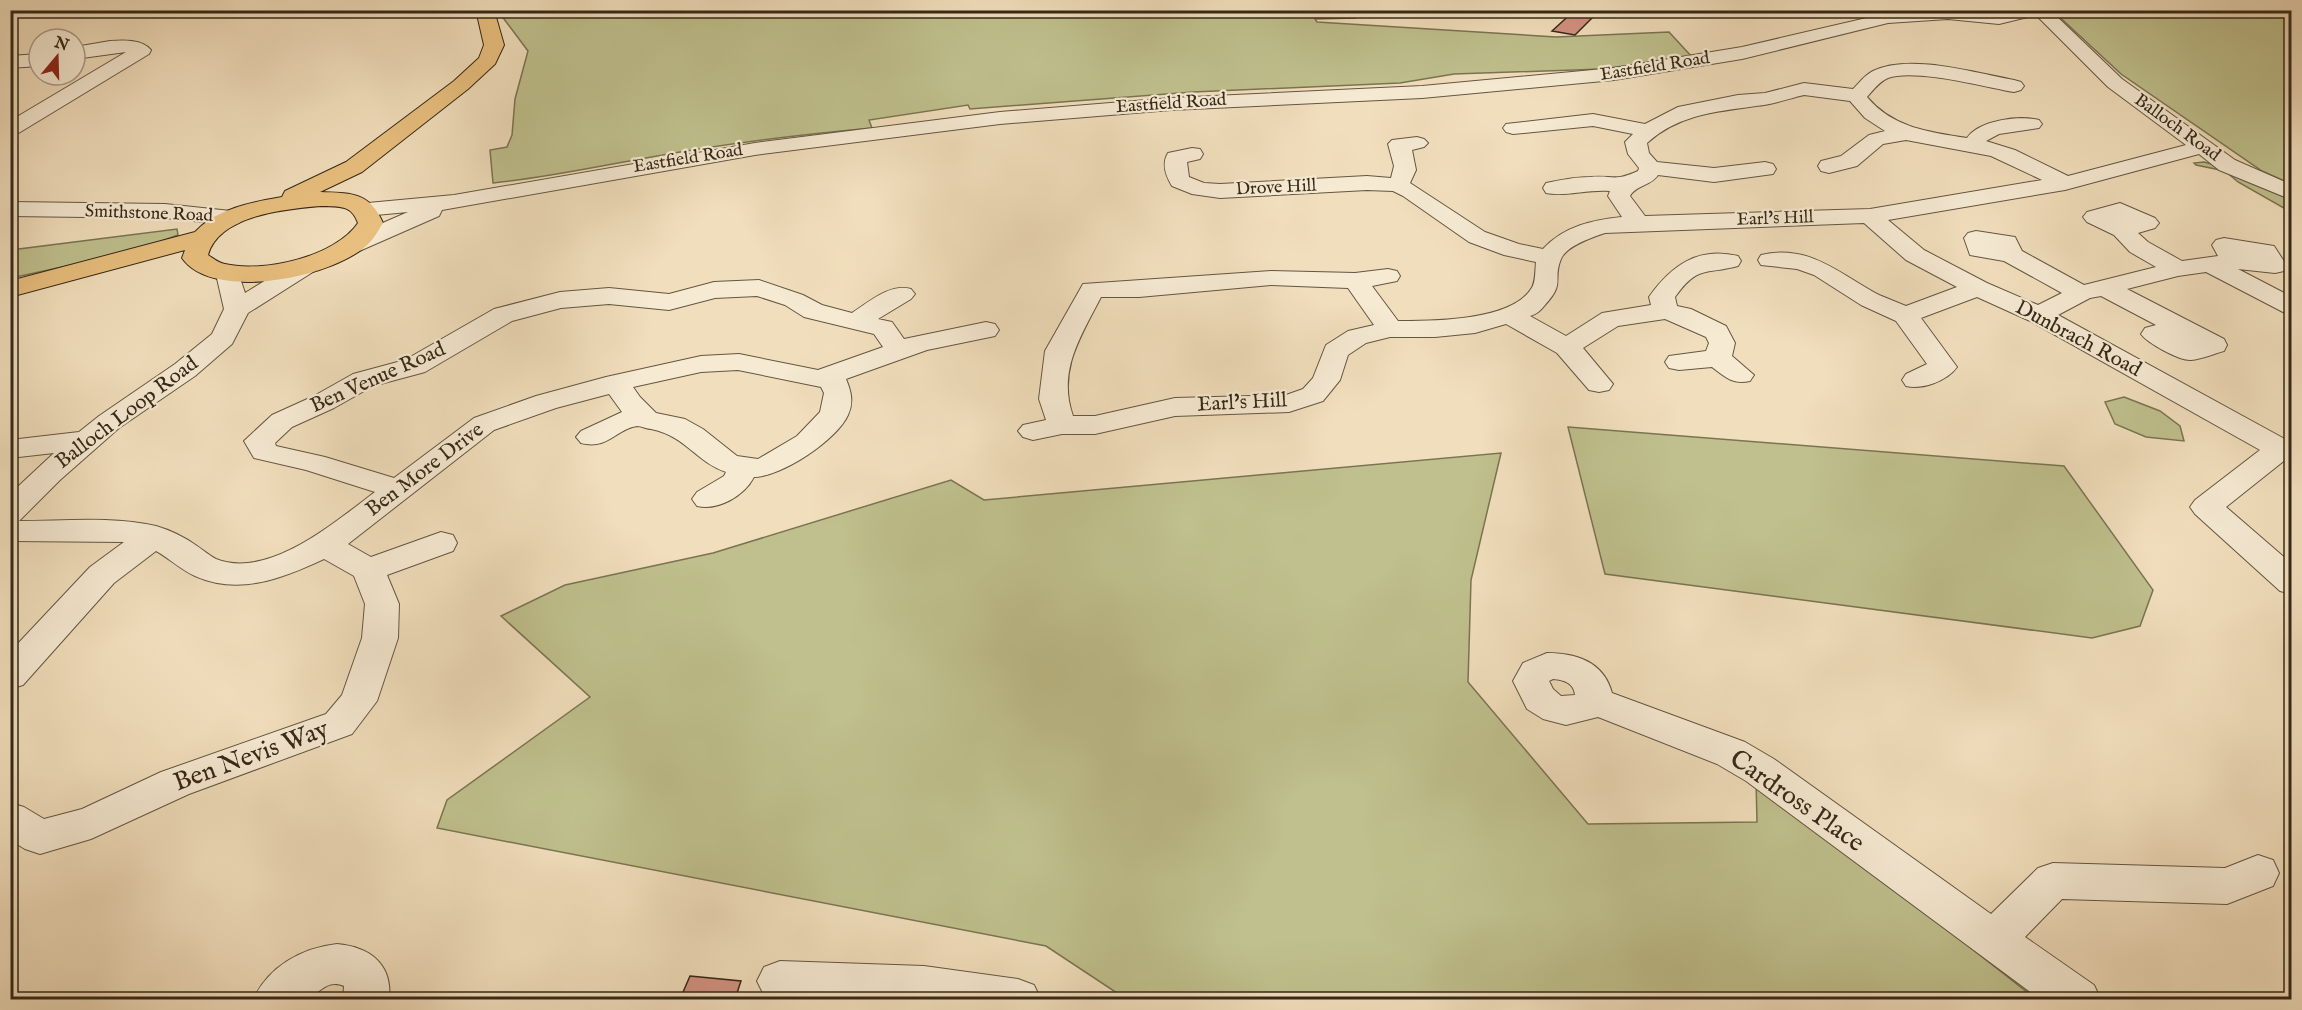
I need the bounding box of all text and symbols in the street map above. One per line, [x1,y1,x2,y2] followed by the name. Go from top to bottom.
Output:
[27,27,87,87] north arrow
[50,33,71,56] text: N
[1599,47,1712,87] street label: Eastfield Road
[1115,89,1227,119] street label: Eastfield Road
[2129,89,2225,167] street label: Balloch Road
[632,139,745,179] street label: Eastfield Road
[1235,174,1317,202] street label: Drove Hill
[85,200,214,228] street label: Smithstone Road
[1736,206,1814,232] street label: Earl's Hill
[2010,294,2146,384] street label: Dunbrach Road
[306,336,451,420] street label: Ben Venue Road
[50,350,204,475] street label: Balloch Loop Road
[1196,387,1288,419] street label: Earl's Hill
[361,417,490,523] street label: Ben More Drive
[169,713,333,799] street label: Ben Nevis Way
[1723,742,1871,860] street label: Cardross Place

